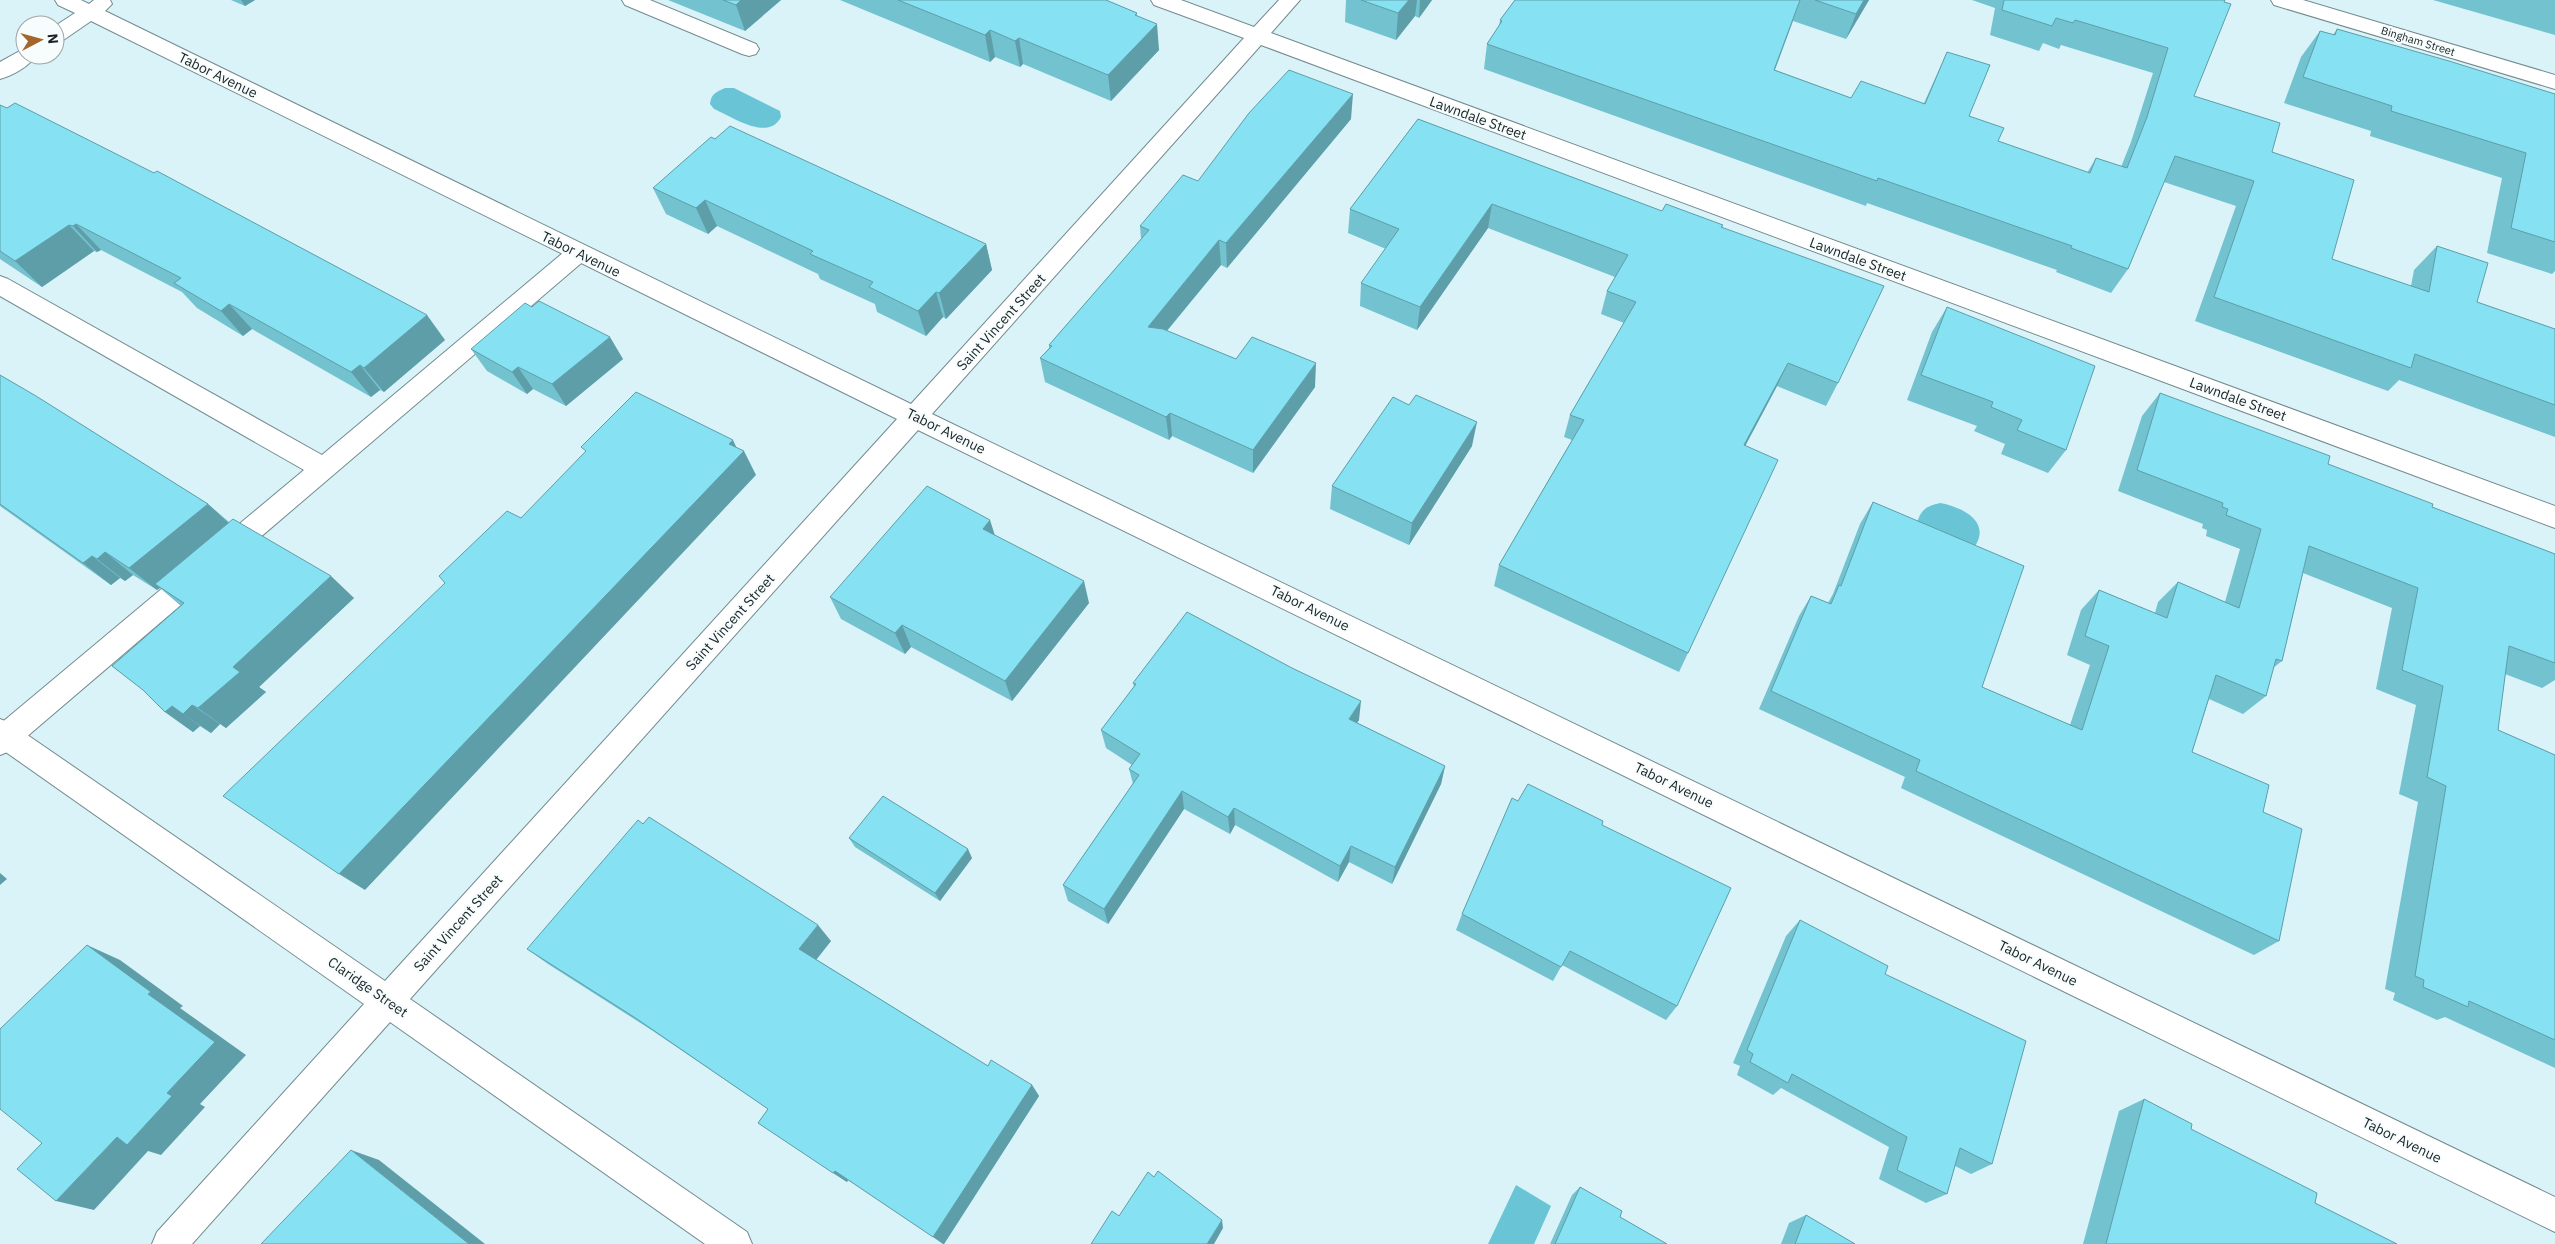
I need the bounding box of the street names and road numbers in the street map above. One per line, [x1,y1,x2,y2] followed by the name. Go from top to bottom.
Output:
[2379,23,2457,59] street label: Bingham Street
[176,48,261,102] street label: Tabor Avenue
[1427,92,1529,144] street label: Lawndale Street
[539,227,624,281] street label: Tabor Avenue
[1807,233,1909,285] street label: Lawndale Street
[953,270,1049,374] street label: Saint Vincent Street
[2187,373,2289,425] street label: Lawndale Street
[904,404,989,458] street label: Tabor Avenue
[682,570,778,674] street label: Saint Vincent Street
[1268,581,1353,635] street label: Tabor Avenue
[1632,758,1717,812] street label: Tabor Avenue
[410,871,506,975] street label: Saint Vincent Street
[1996,936,2081,990] street label: Tabor Avenue
[325,953,412,1021] street label: Claridge Street
[2360,1113,2445,1167] street label: Tabor Avenue

